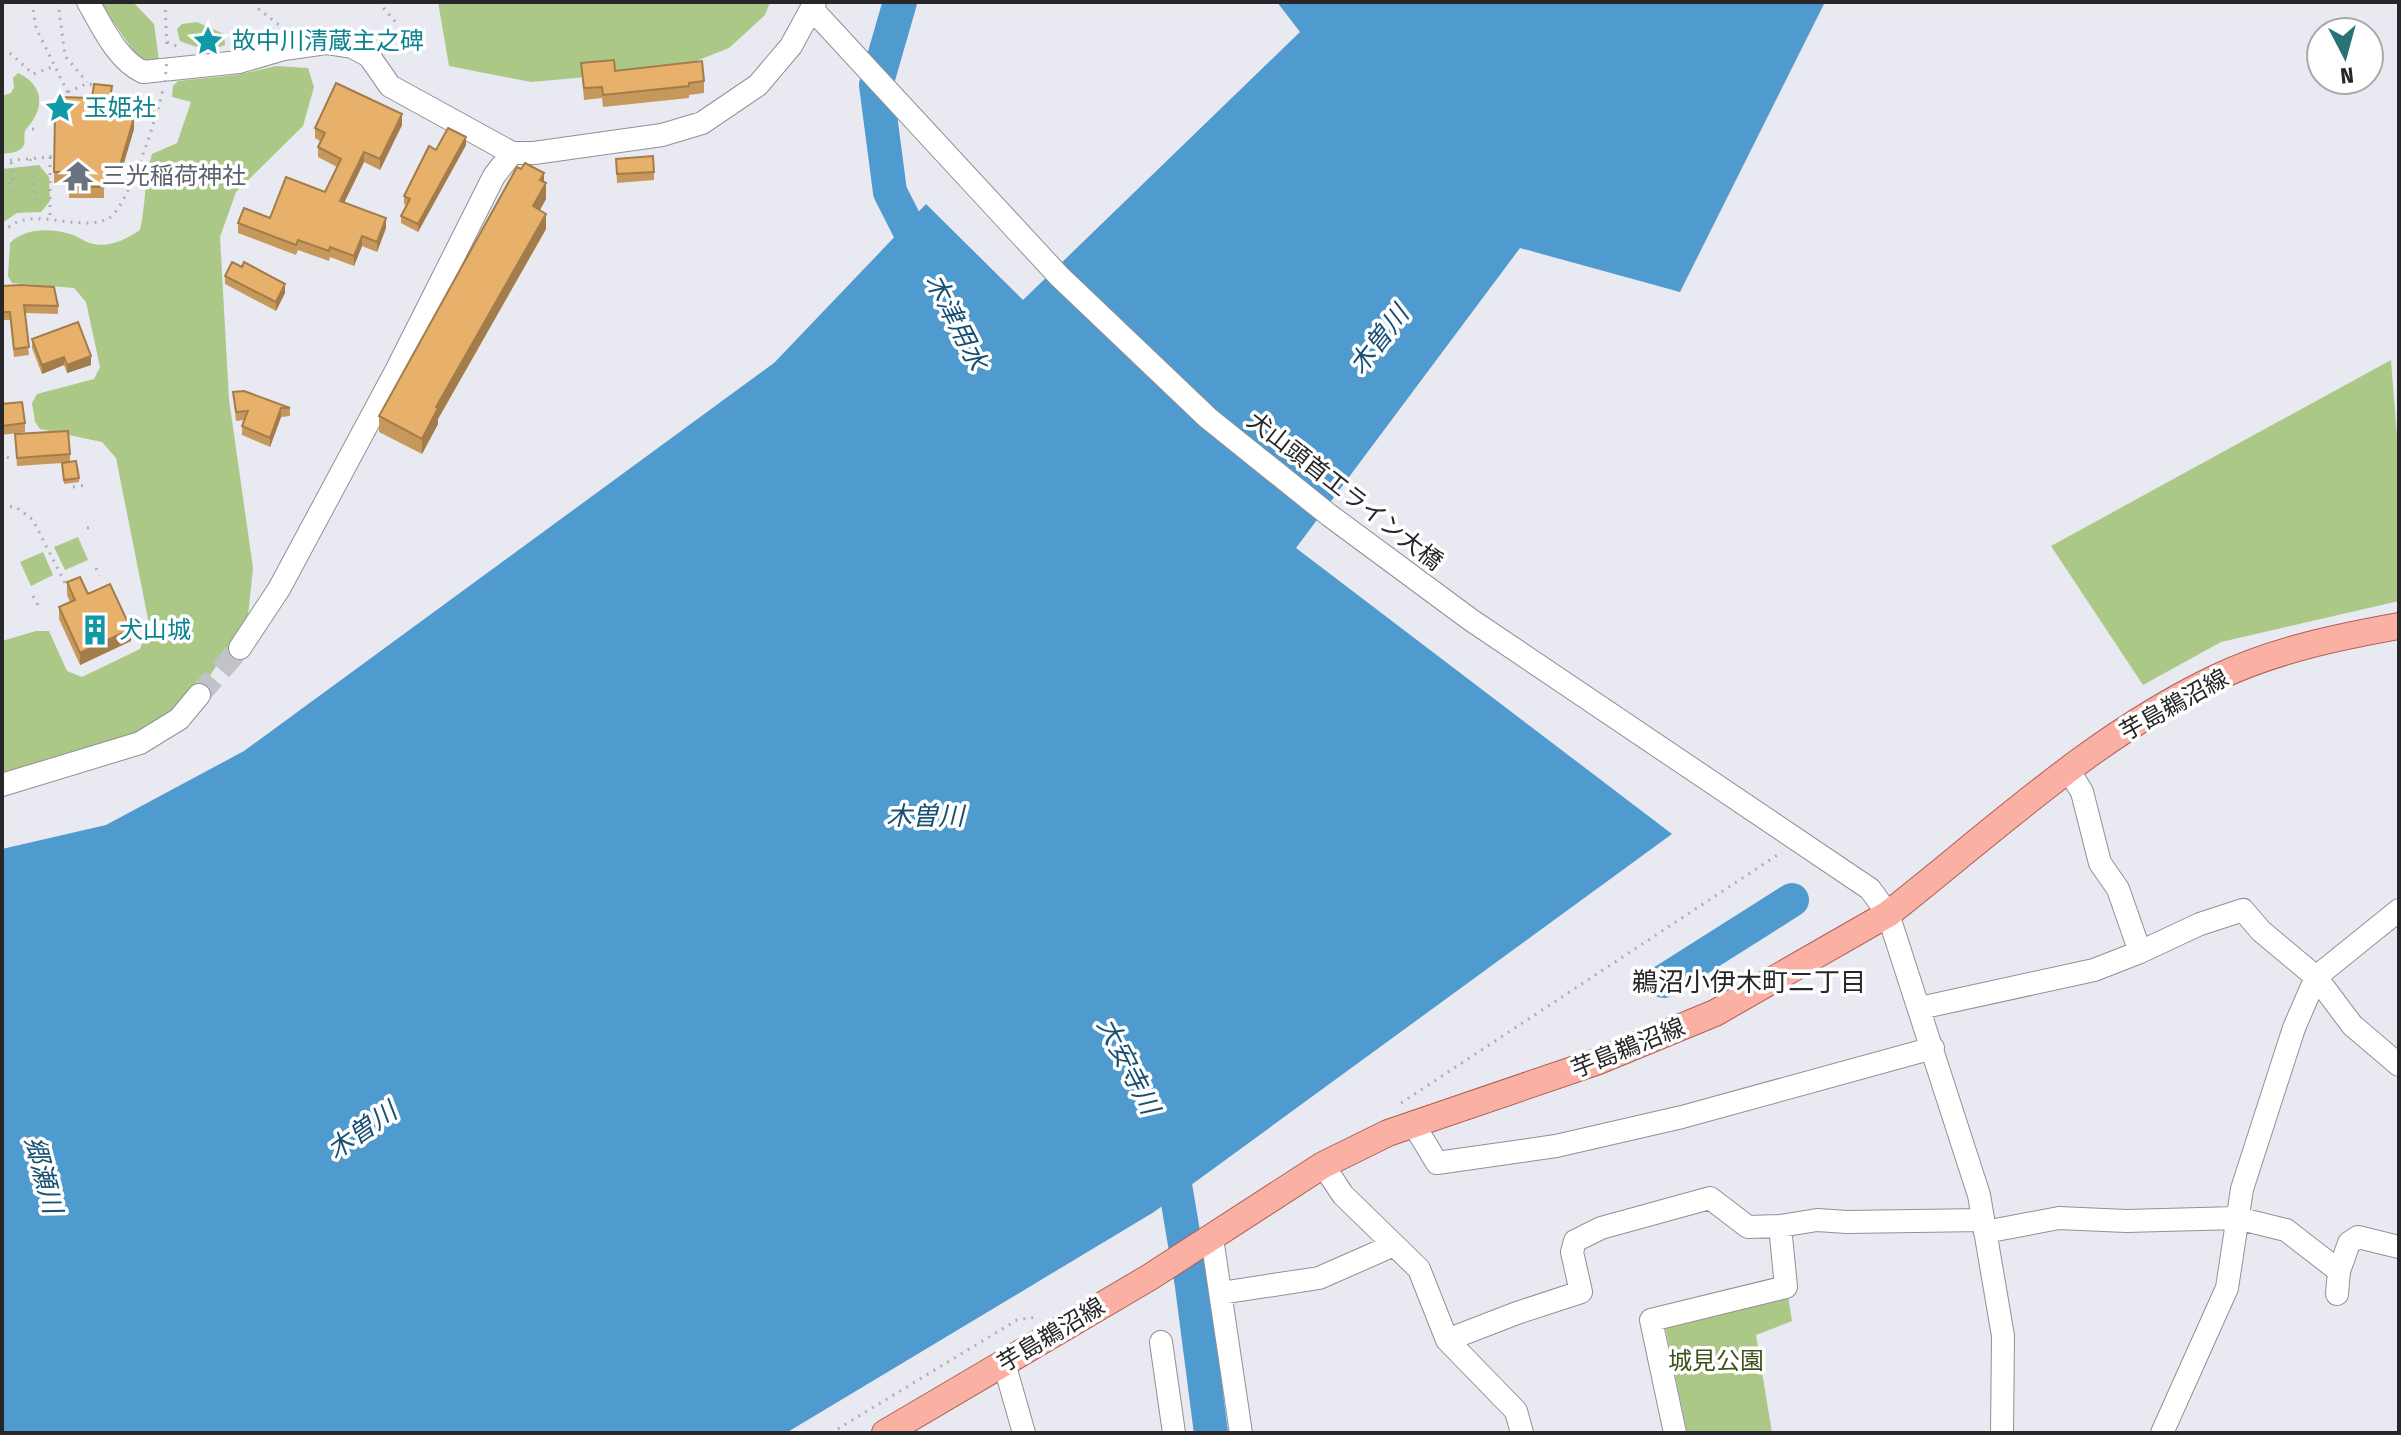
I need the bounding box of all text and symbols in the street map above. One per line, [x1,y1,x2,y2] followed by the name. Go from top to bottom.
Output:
[2305,16,2385,96] north arrow
[191,24,225,58] place icon: 故中川清蔵主之碑
[232,27,424,55] place label: 故中川清蔵主之碑
[2339,61,2355,90] text: N
[43,91,77,125] place icon: 玉姫社
[84,94,156,122] place label: 玉姫社
[61,159,95,193] temple icon: 三光稲荷神社
[102,162,246,190] place label: 三光稲荷神社
[919,269,995,378] water label: 木津用水
[1343,297,1417,380] water label: 木曽川
[1242,406,1448,576] street label: 犬山頭首工ライン大橋
[78,613,112,647] building icon: 犬山城
[119,616,191,644] place label: 犬山城
[2115,664,2233,746] street label: 芋島鵜沼線
[886,801,967,832] water label: 木曽川
[1632,967,1866,998] district label: 鵜沼小伊木町二丁目
[1091,1013,1167,1122] water label: 大安寺川
[1567,1013,1689,1083] street label: 芋島鵜沼線
[321,1094,405,1166] water label: 木曽川
[18,1133,69,1220] water label: 郷瀬川
[992,1292,1110,1378] street label: 芋島鵜沼線
[1668,1347,1764,1375] park label: 城見公園

